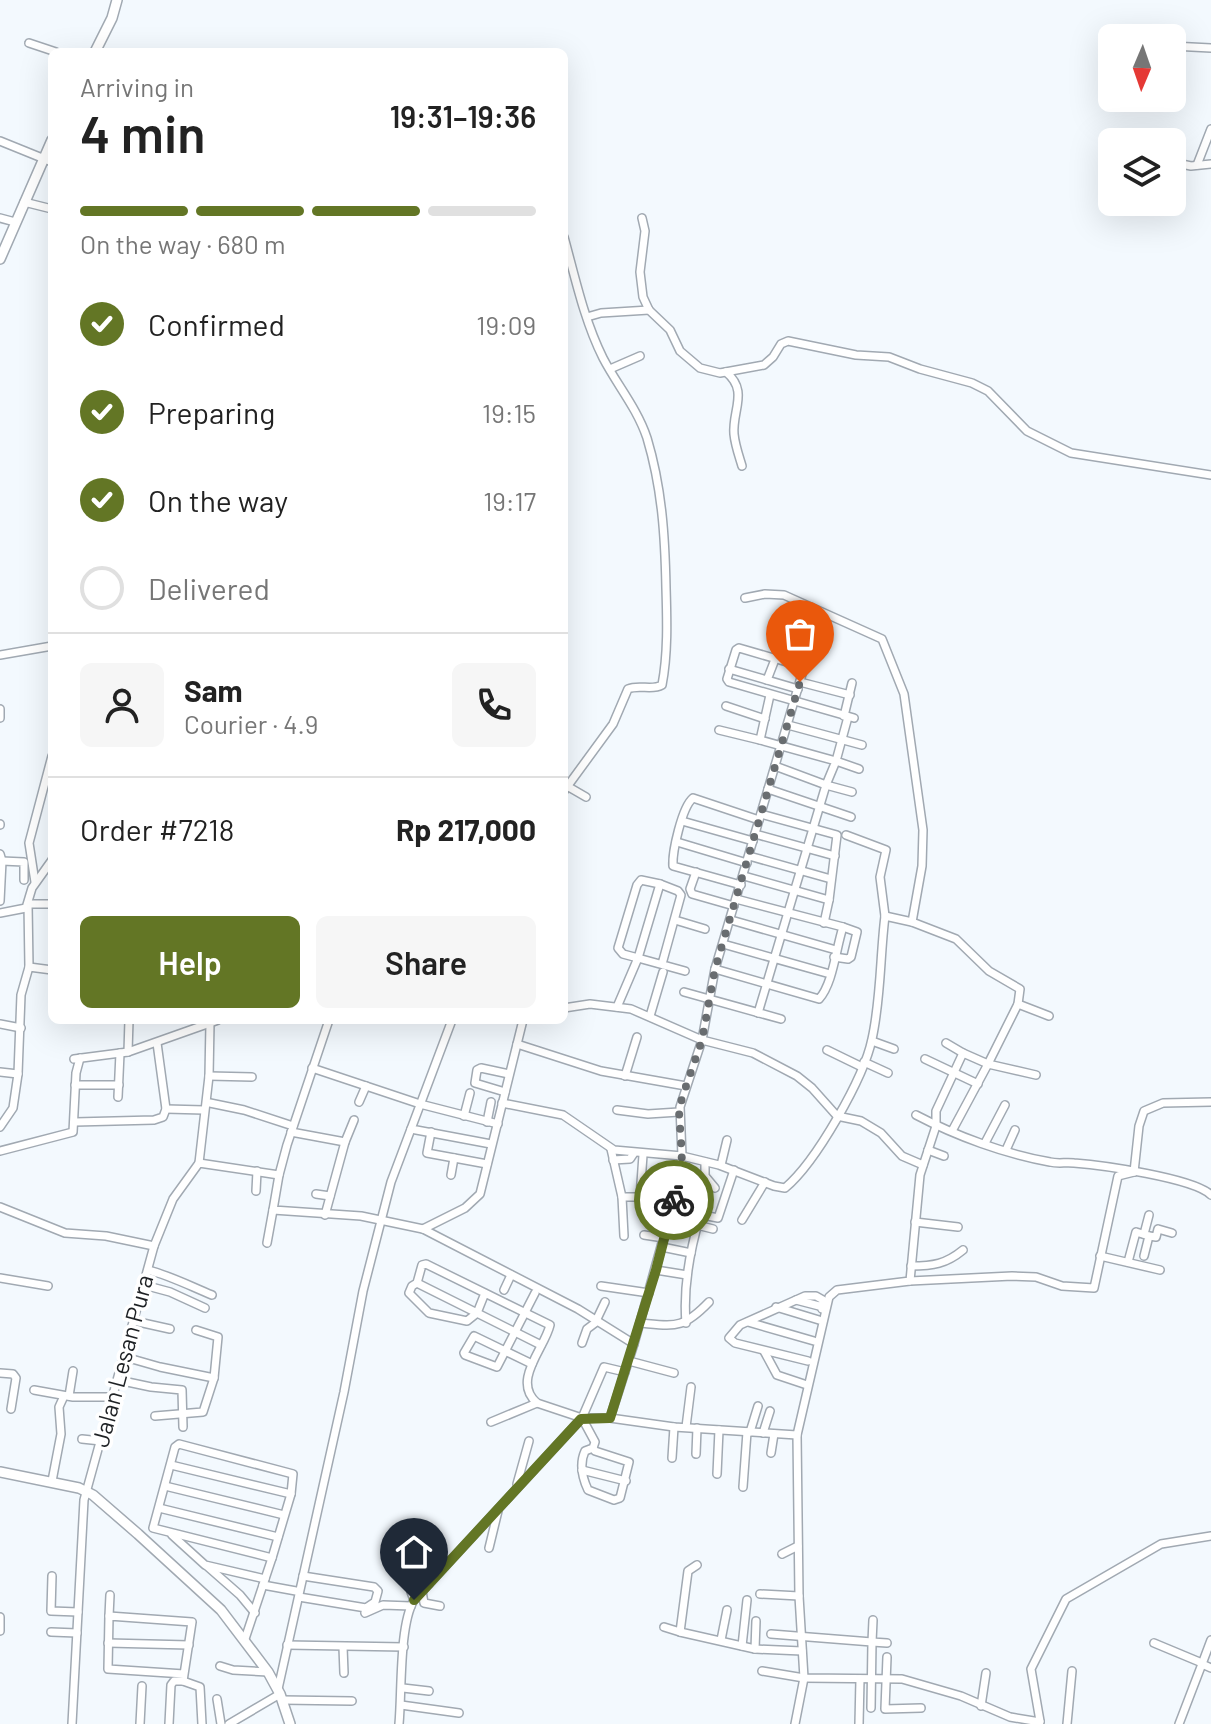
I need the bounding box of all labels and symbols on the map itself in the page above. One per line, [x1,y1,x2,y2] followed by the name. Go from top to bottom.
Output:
[1098,24,1186,112] north arrow
[766,600,834,682] pin
[634,1160,714,1240] courier
[85,1271,159,1450] street label: Jalan Lesan Pura
[380,1518,448,1600] pin

